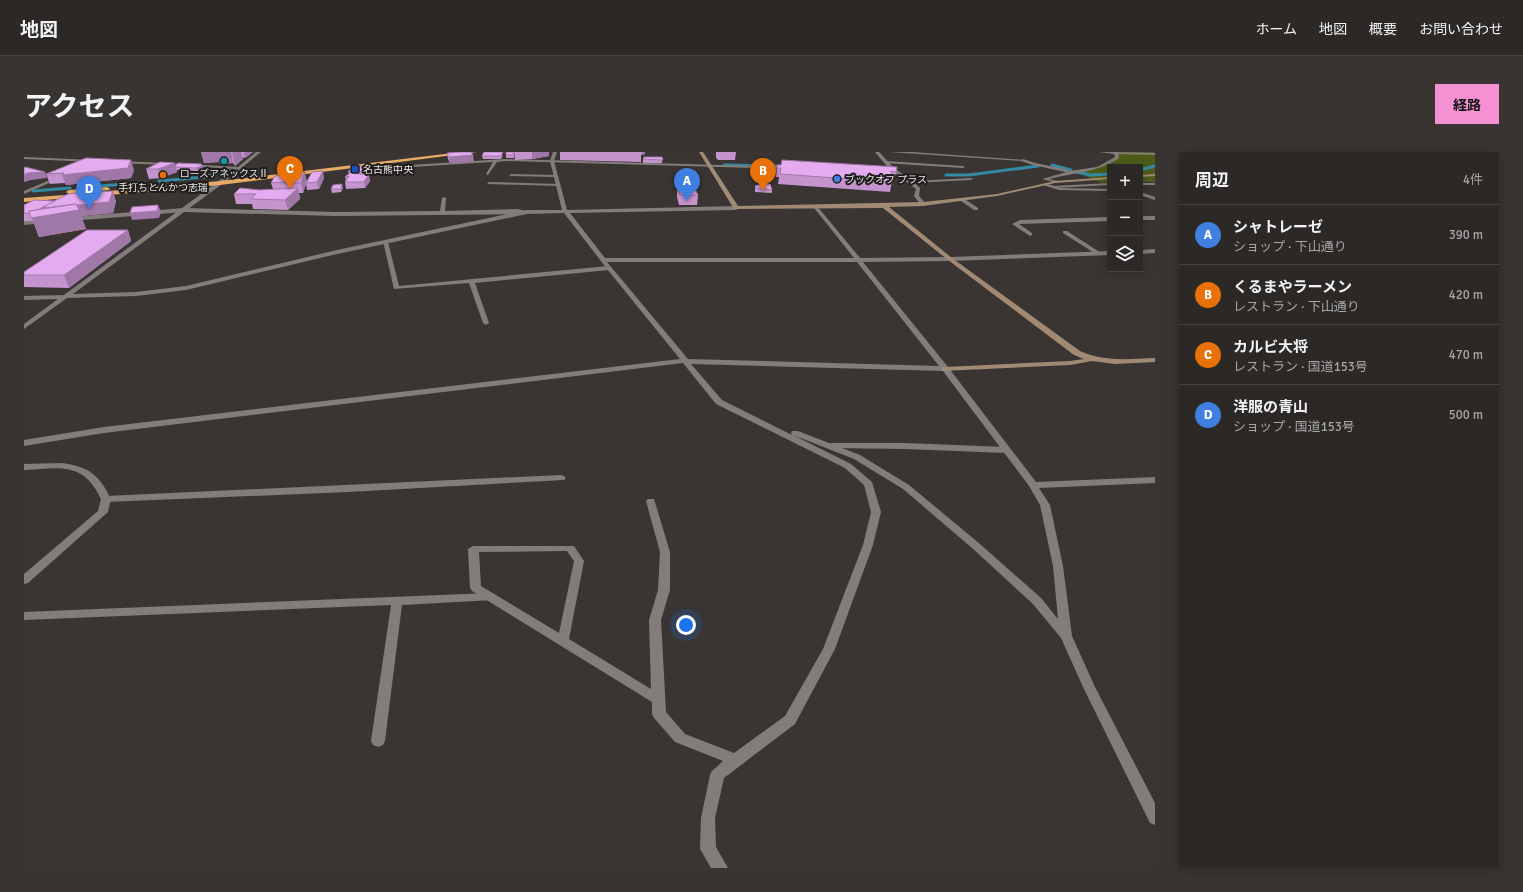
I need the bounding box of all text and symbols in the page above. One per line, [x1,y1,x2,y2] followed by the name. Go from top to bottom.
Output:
[20,18,58,42] text: 地図
[1255,21,1297,38] text: ホーム
[1319,21,1347,38] text: 地図
[1369,21,1397,38] text: 概要
[1419,21,1503,38] text: お問い合わせ
[1435,84,1499,124] button: 経路
[24,90,135,124] text: アクセス
[219,156,229,166] marker: ローズアネックスⅡ
[277,156,303,189] pin: C
[750,158,776,191] pin: B
[350,164,360,174] marker: 名古熊中央
[363,164,414,176] place label: 名古熊中央
[1107,164,1143,272] map controls
[1107,164,1143,200] button: +
[179,168,269,180] place label: ローズアネックスⅡ
[674,168,700,201] pin: A
[158,170,168,180] marker: 手打ちとんかつ志瑞
[1195,170,1229,191] text: 周辺
[1463,172,1483,188] text: 4件
[832,174,842,184] marker: ブックオフ プラス
[845,174,927,186] place label: ブックオフ プラス
[76,176,102,209] pin: D
[118,182,208,194] place label: 手打ちとんかつ志瑞
[1107,200,1143,236] button: −
[1233,218,1323,236] text: シャトレーゼ
[1204,227,1212,243] text: A
[1449,227,1483,243] text: 390 m
[1107,236,1143,272] button: layers
[1233,239,1347,255] text: ショップ · 下山通り
[1233,278,1352,296] text: くるまやラーメン
[1204,287,1212,303] text: B
[1449,287,1483,303] text: 420 m
[1233,299,1360,315] text: レストラン · 下山通り
[1233,338,1308,356] text: カルビ大将
[1204,347,1212,363] text: C
[1449,347,1483,363] text: 470 m
[1233,359,1368,375] text: レストラン · 国道153号
[1233,398,1308,416] text: 洋服の青山
[1204,407,1212,423] text: D
[1449,407,1483,423] text: 500 m
[1233,419,1355,435] text: ショップ · 国道153号
[676,615,696,635] your location

